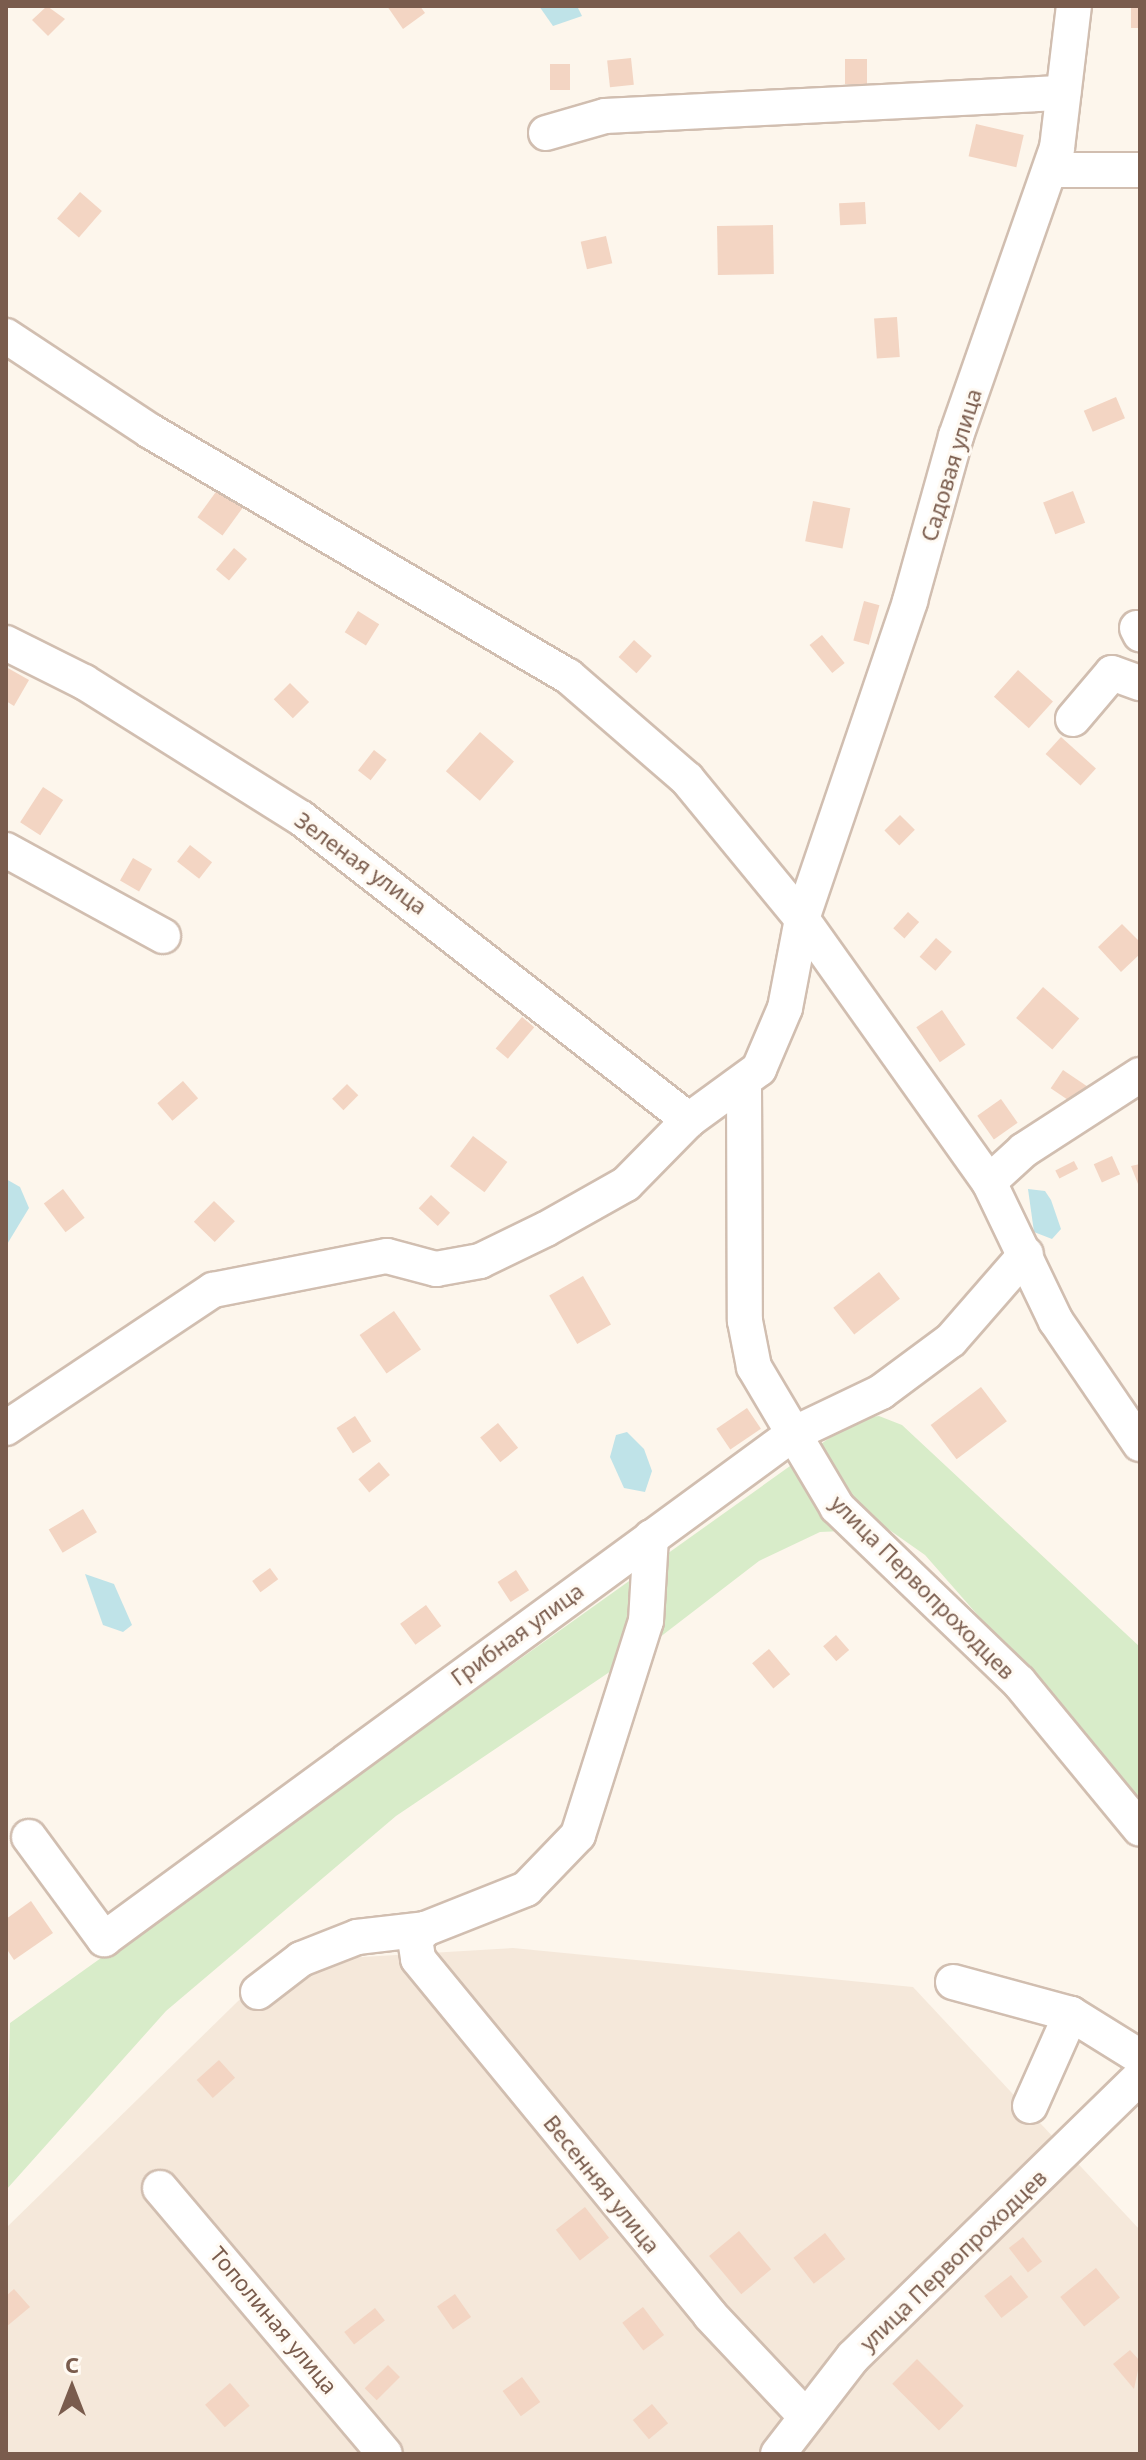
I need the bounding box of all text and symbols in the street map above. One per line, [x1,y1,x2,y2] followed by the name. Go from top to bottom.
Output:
[915,386,987,544] street label: Садовая улица
[290,806,432,920] street label: Зеленая улица
[825,1489,1021,1685] street label: улица Первопроходцев
[446,1577,588,1691] street label: Грибная улица
[538,2110,666,2258] street label: Весенняя улица
[854,2164,1052,2356] street label: улица Первопроходцев
[205,2241,343,2399] street label: Тополиная улица
[32,2348,112,2428] north arrow
[65,2349,79,2379] text: С

